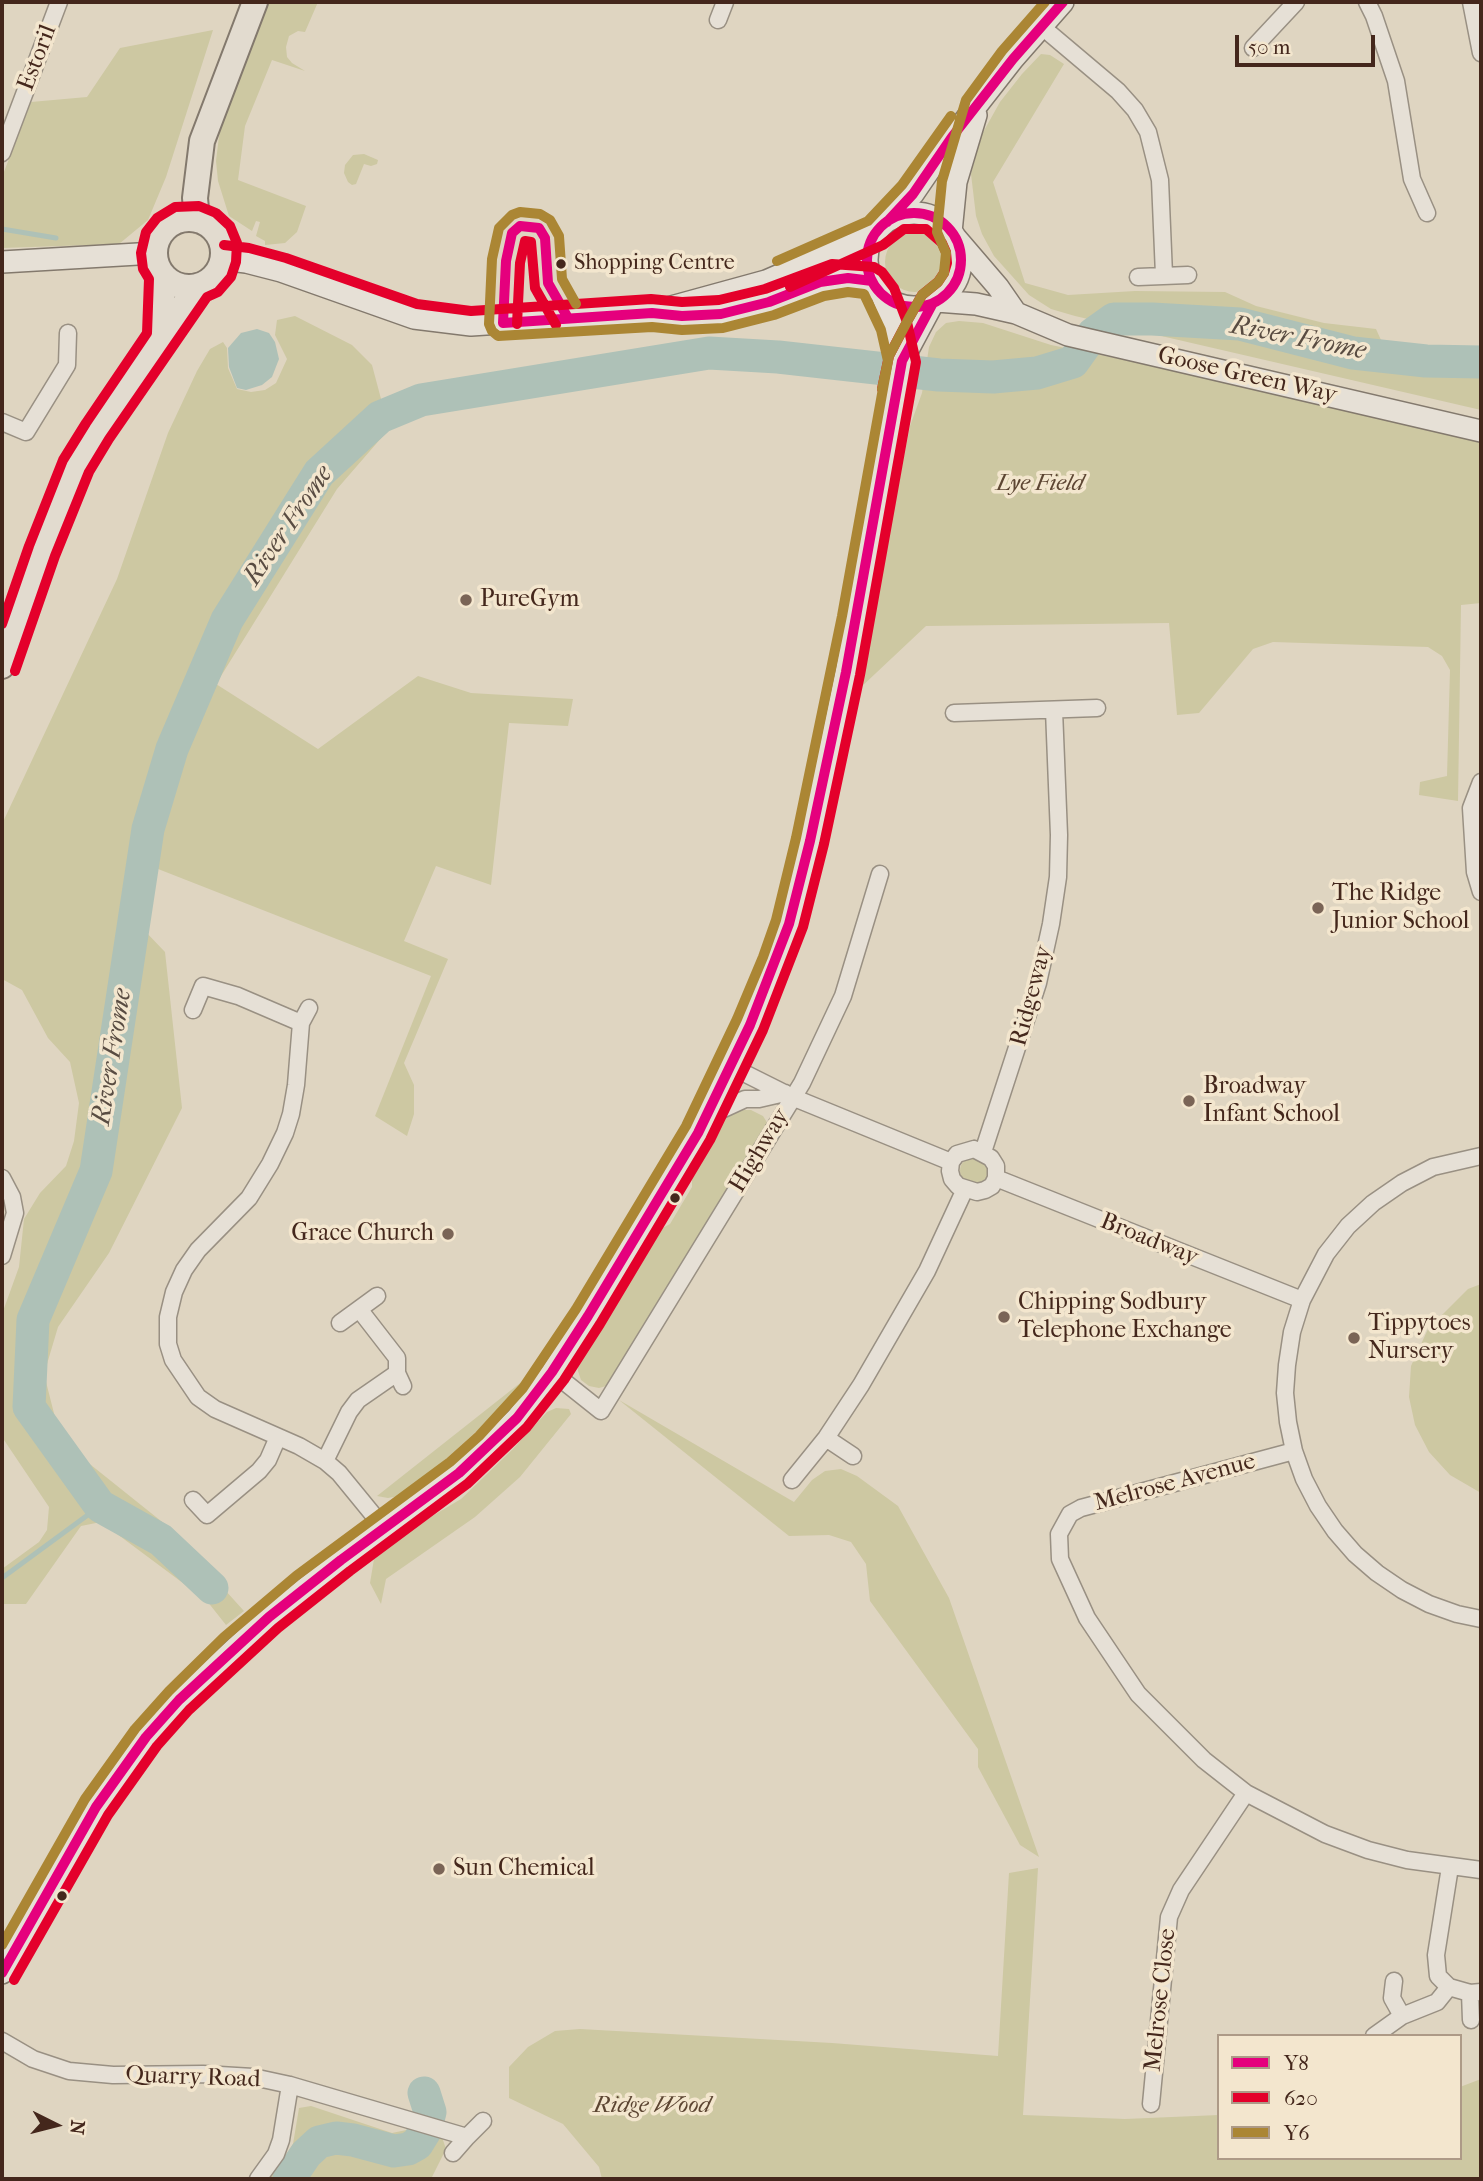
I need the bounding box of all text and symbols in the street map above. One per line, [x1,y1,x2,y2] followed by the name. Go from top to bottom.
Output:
[12,21,64,95] street label: Estoril
[1238,21,1378,65] scale bar
[1248,35,1291,59] text: 50 m
[574,251,735,277] place label: Shopping Centre
[554,257,568,271] marker: Shopping Centre
[1228,311,1368,367] water label: River Frome
[1155,341,1339,411] street label: Goose Green Way
[238,460,340,592] water label: River Frome
[996,470,1084,498] park label: Lye Field
[480,586,580,614] place label: PureGym
[458,592,474,608] marker: PureGym
[1332,880,1469,936] place label: The Ridge Junior School
[1310,900,1326,916] marker: The Ridge Junior School
[1005,943,1059,1049] street label: Ridgeway
[87,987,139,1127] water label: River Frome
[1203,1073,1340,1129] place label: Broadway Infant School
[1181,1093,1197,1109] marker: Broadway Infant School
[724,1104,796,1198] street label: Highway
[668,1191,682,1205] unlabelled marker
[1096,1207,1202,1273] street label: Broadway
[291,1220,434,1248] place label: Grace Church
[440,1226,456,1242] marker: Grace Church
[1018,1289,1232,1345] place label: Chipping Sodbury Telephone Exchange
[996,1309,1012,1325] marker: Chipping Sodbury Telephone Exchange
[1368,1310,1471,1366] place label: Tippytoes Nursery
[1346,1330,1362,1346] marker: Tippytoes Nursery
[1091,1448,1259,1518] street label: Melrose Avenue
[453,1855,595,1883] place label: Sun Chemical
[431,1861,447,1877] marker: Sun Chemical
[55,1889,69,1903] unlabelled marker
[1139,1927,1183,2073] street label: Melrose Close
[1217,2034,1462,2160] legend
[1284,2051,1309,2075] text: Y8
[125,2061,261,2095] street label: Quarry Road
[1284,2086,1318,2110] text: 620
[21,2090,91,2160] north arrow
[593,2092,711,2120] park label: Ridge Wood
[65,2119,89,2136] text: N
[1284,2121,1310,2145] text: Y6

